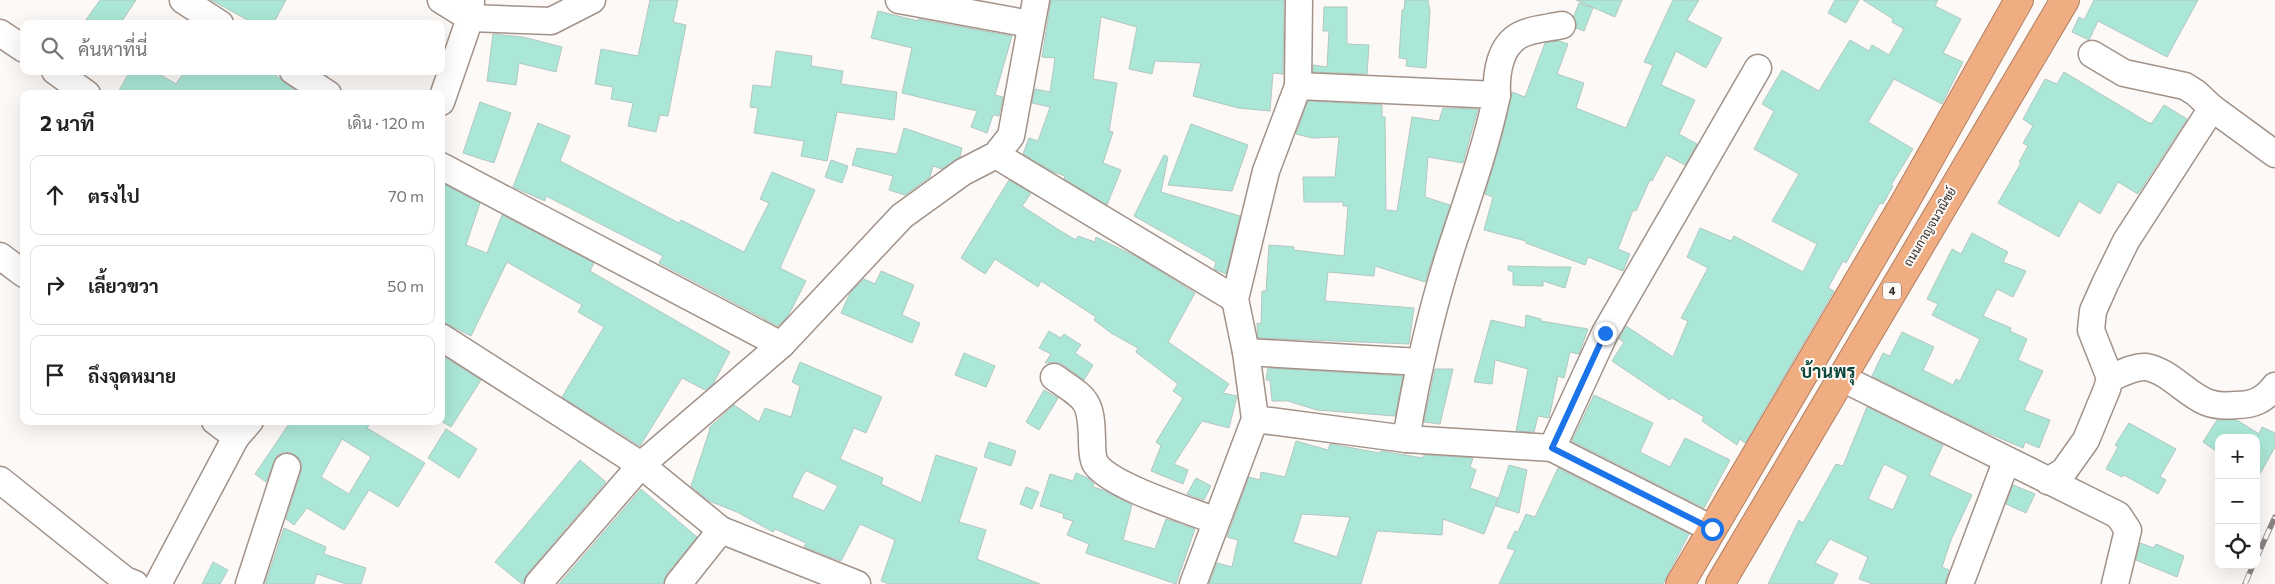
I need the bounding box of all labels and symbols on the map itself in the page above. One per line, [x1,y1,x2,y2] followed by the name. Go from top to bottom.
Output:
[1900,185,1959,269] street label: ถนนกาญจนวณิชย์
[1883,282,1901,300] road number: 4
[1594,322,1617,345] route end
[1801,360,1855,386] district label: บ้านพรุ
[1701,518,1724,541] route start

